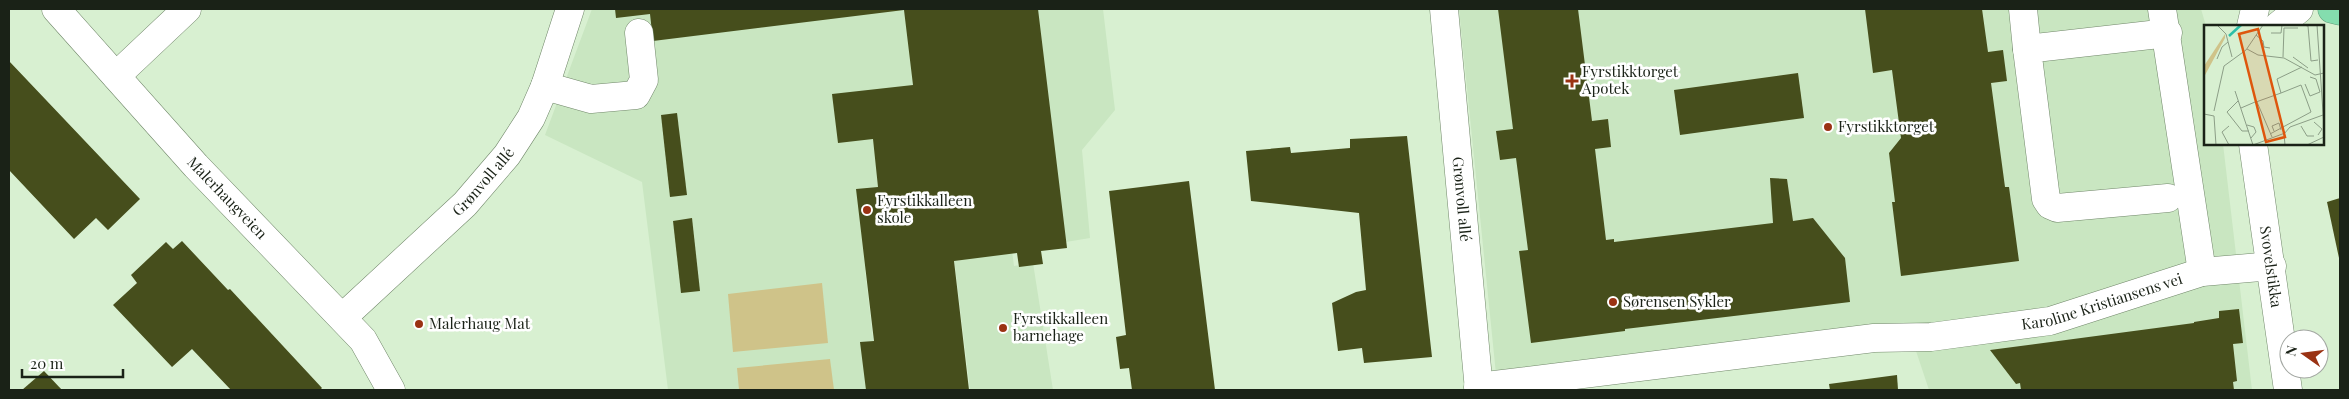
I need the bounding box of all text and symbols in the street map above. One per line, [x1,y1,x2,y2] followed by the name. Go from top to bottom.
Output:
[2204,25,2324,145] inset map
[1581,61,1679,98] place label: Fyrstikktorget Apotek
[1566,75,1578,87] marker: Fyrstikktorget Apotek
[1838,116,1935,136] place label: Fyrstikktorget
[1822,121,1834,133] marker: Fyrstikktorget
[447,143,518,220] street label: Grønvoll allé
[183,152,272,243] street label: Malerhaugveien
[1449,156,1476,242] street label: Grønvoll allé
[877,190,972,227] place label: Fyrstikkalleen skole
[861,204,873,216] marker: Fyrstikkalleen skole
[2256,224,2287,309] street label: Svovelstikka
[2020,268,2185,334] street label: Karoline Kristiansens vei
[1623,291,1731,311] place label: Sørensen Sykler
[1607,296,1619,308] marker: Sørensen Sykler
[1013,308,1108,345] place label: Fyrstikkalleen barnehage
[429,313,531,333] place label: Malerhaug Mat
[413,318,425,330] marker: Malerhaug Mat
[997,322,1009,334] marker: Fyrstikkalleen barnehage
[2279,329,2329,379] north arrow
[2280,344,2301,358] text: N
[22,346,124,378] scale bar
[30,353,64,373] text: 20 m

